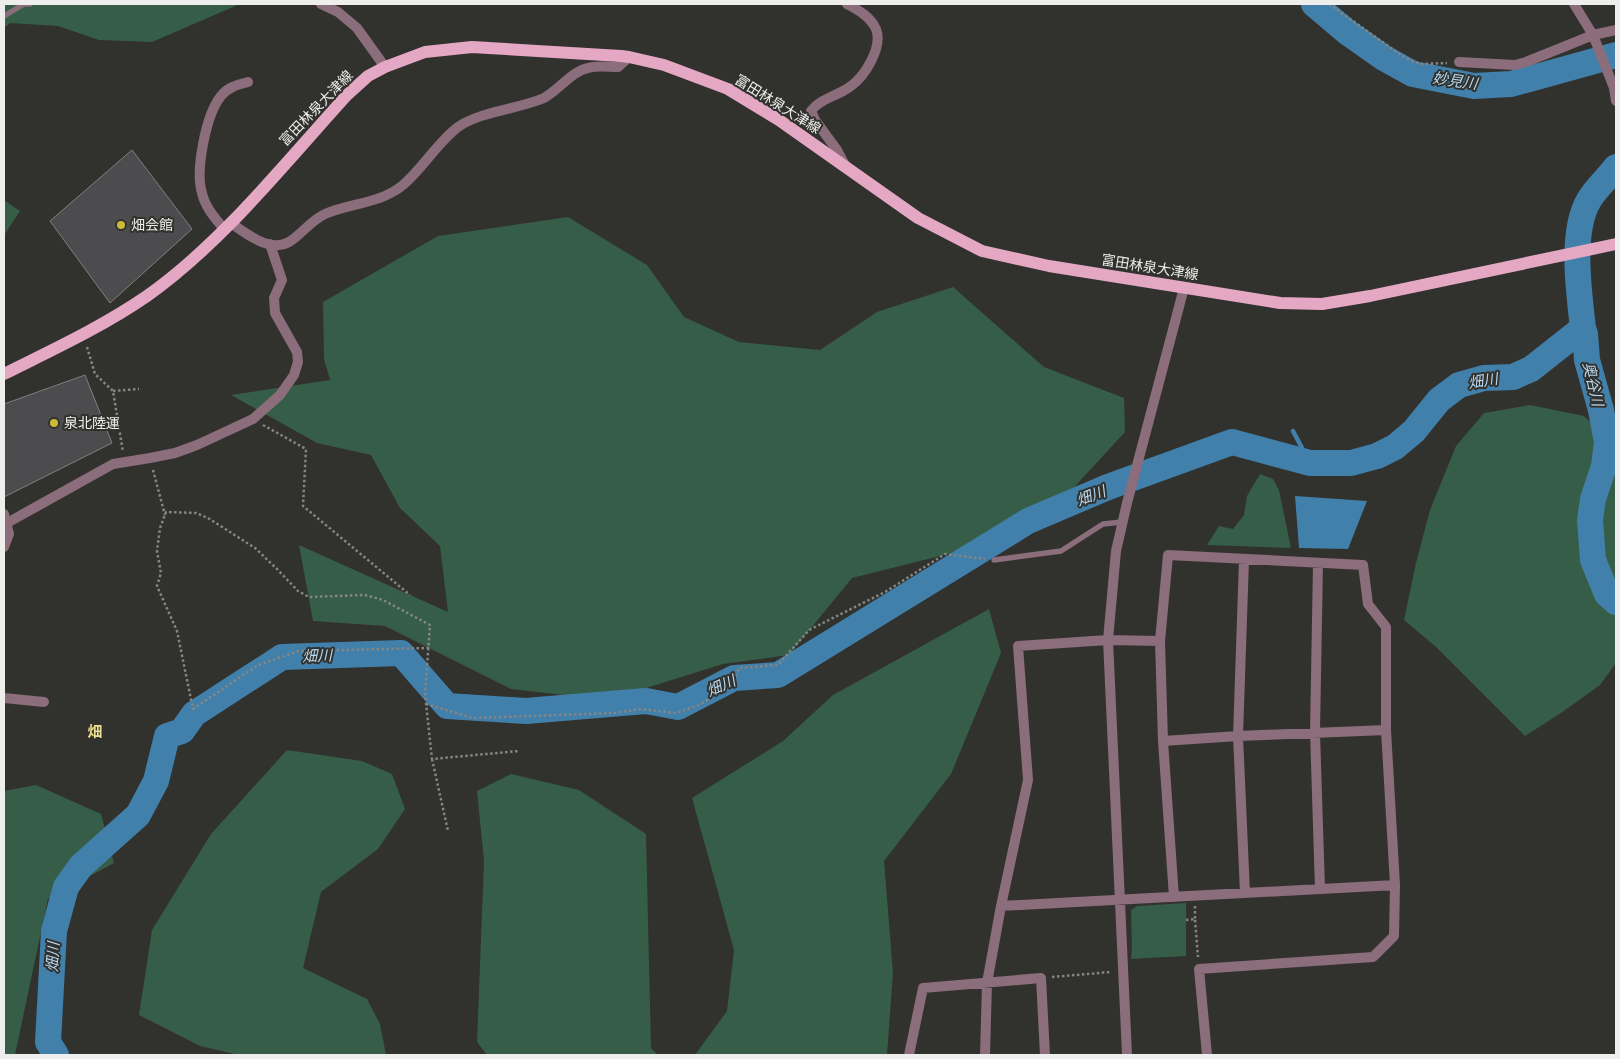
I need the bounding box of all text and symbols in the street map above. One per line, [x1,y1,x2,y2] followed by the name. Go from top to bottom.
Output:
[276,67,357,149] street label: 富田林泉大津線
[1431,69,1481,93] water label: 妙見川
[732,71,824,138] street label: 富田林泉大津線
[131,217,173,234] place label: 畑会館
[115,219,127,231] marker: 畑会館
[1100,251,1200,284] street label: 富田林泉大津線
[1579,360,1607,410] water label: 奥谷川
[1467,369,1501,392] water label: 畑川
[64,415,120,432] place label: 泉北陸運
[48,417,60,429] marker: 泉北陸運
[1074,482,1110,510] water label: 畑川
[302,646,334,666] water label: 畑川
[704,671,740,700] water label: 畑川
[87,723,103,741] district label: 畑
[43,940,63,972] water label: 畑川

